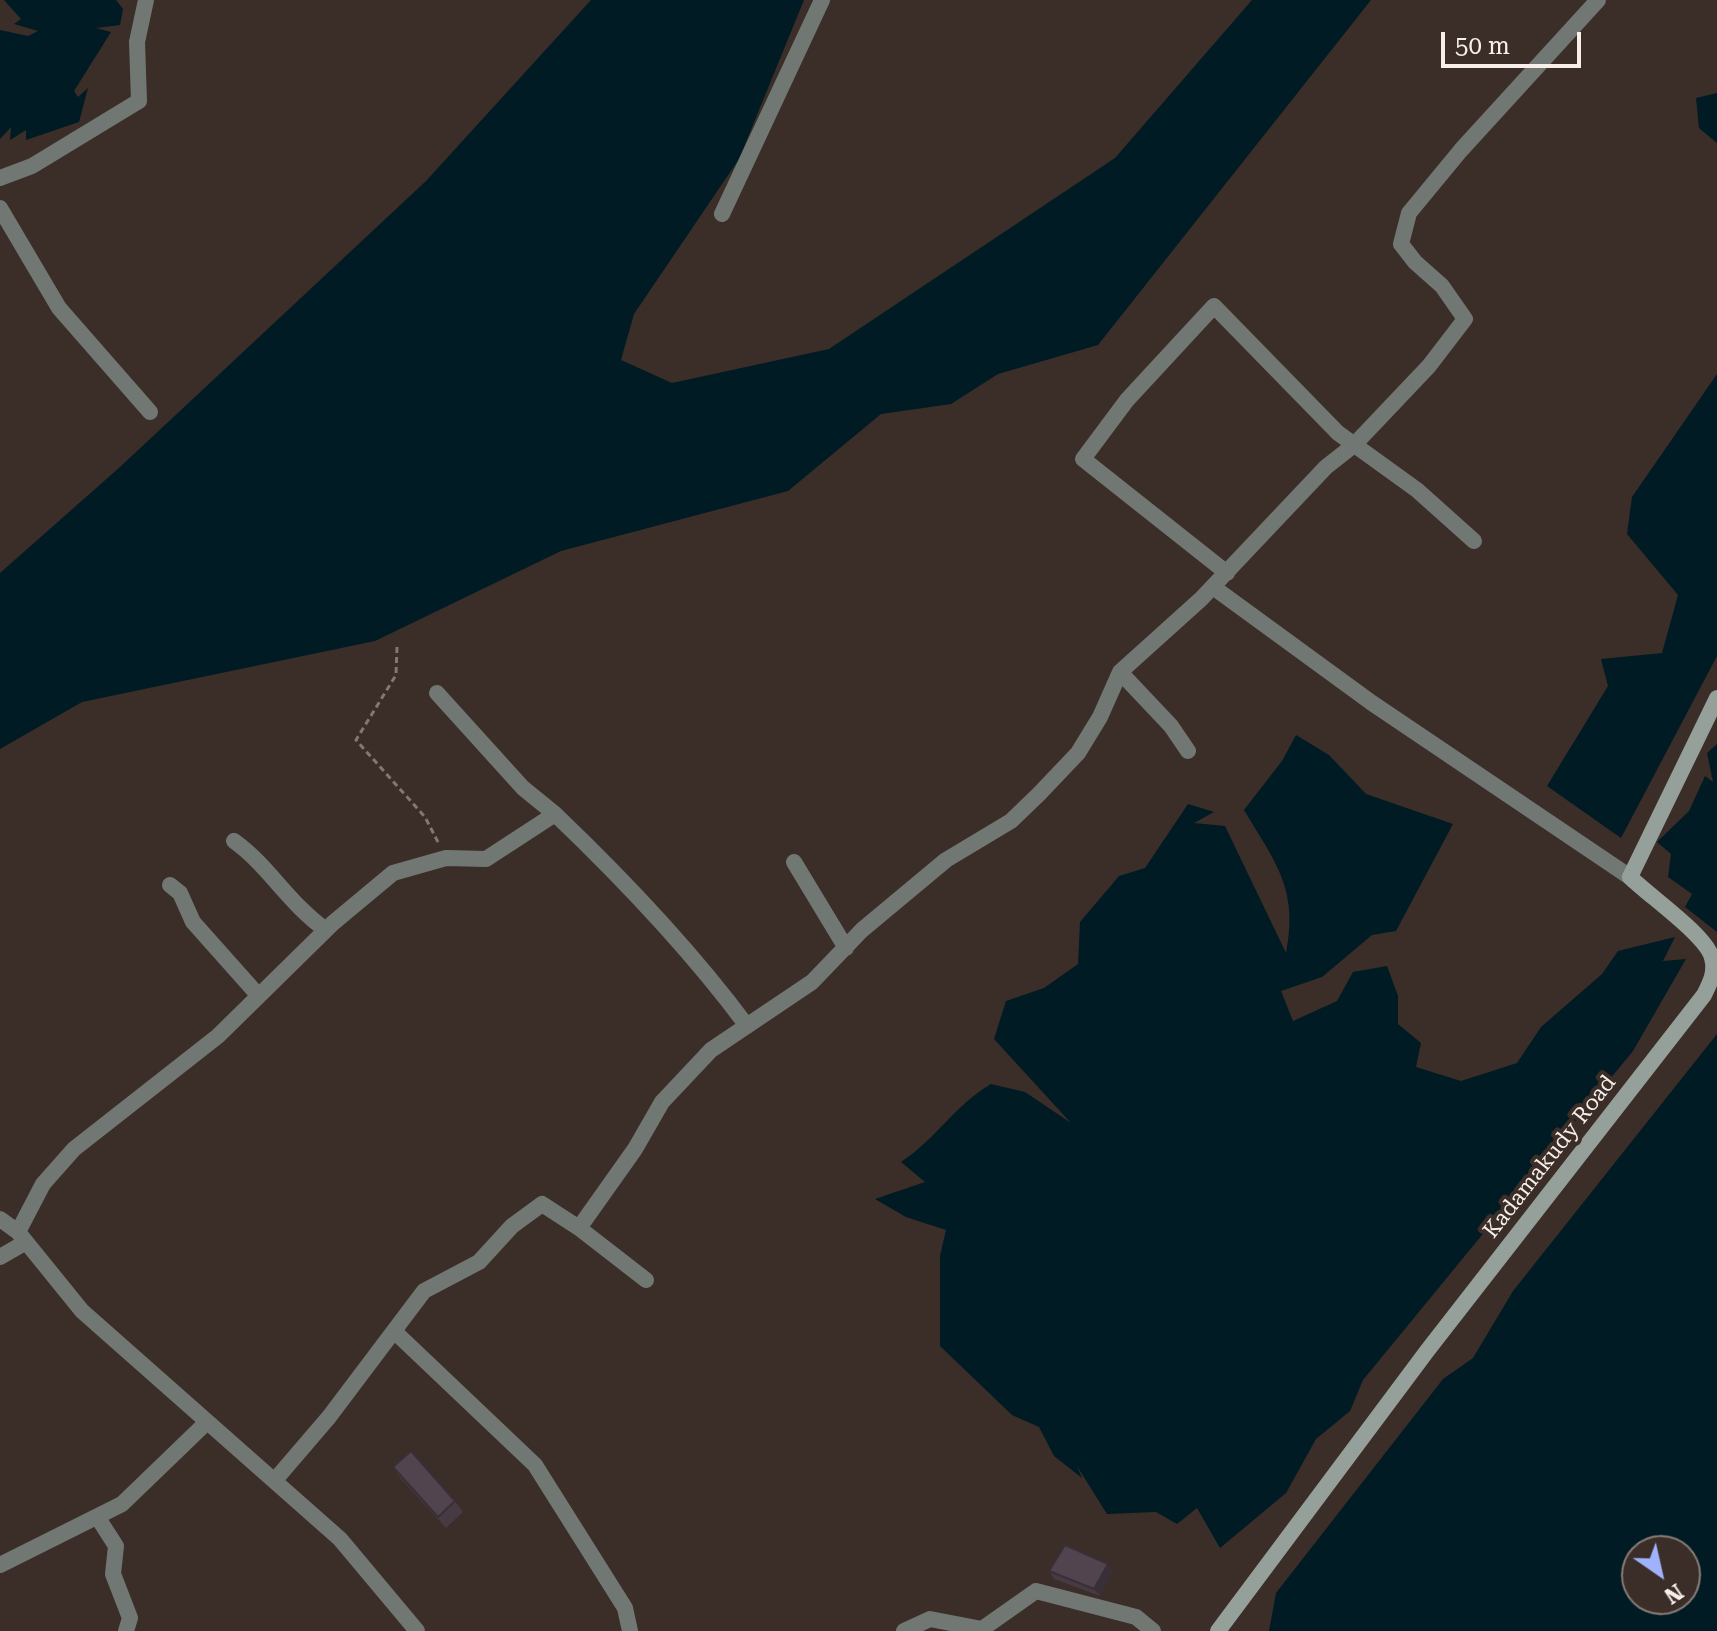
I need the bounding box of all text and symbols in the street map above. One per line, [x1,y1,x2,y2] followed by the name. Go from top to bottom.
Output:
[1445,16,1585,66] scale bar
[1455,32,1510,60] text: 50 m
[1478,1070,1622,1244] street label: Kadamakudy Road
[1621,1535,1701,1615] north arrow
[1660,1579,1688,1609] text: N

